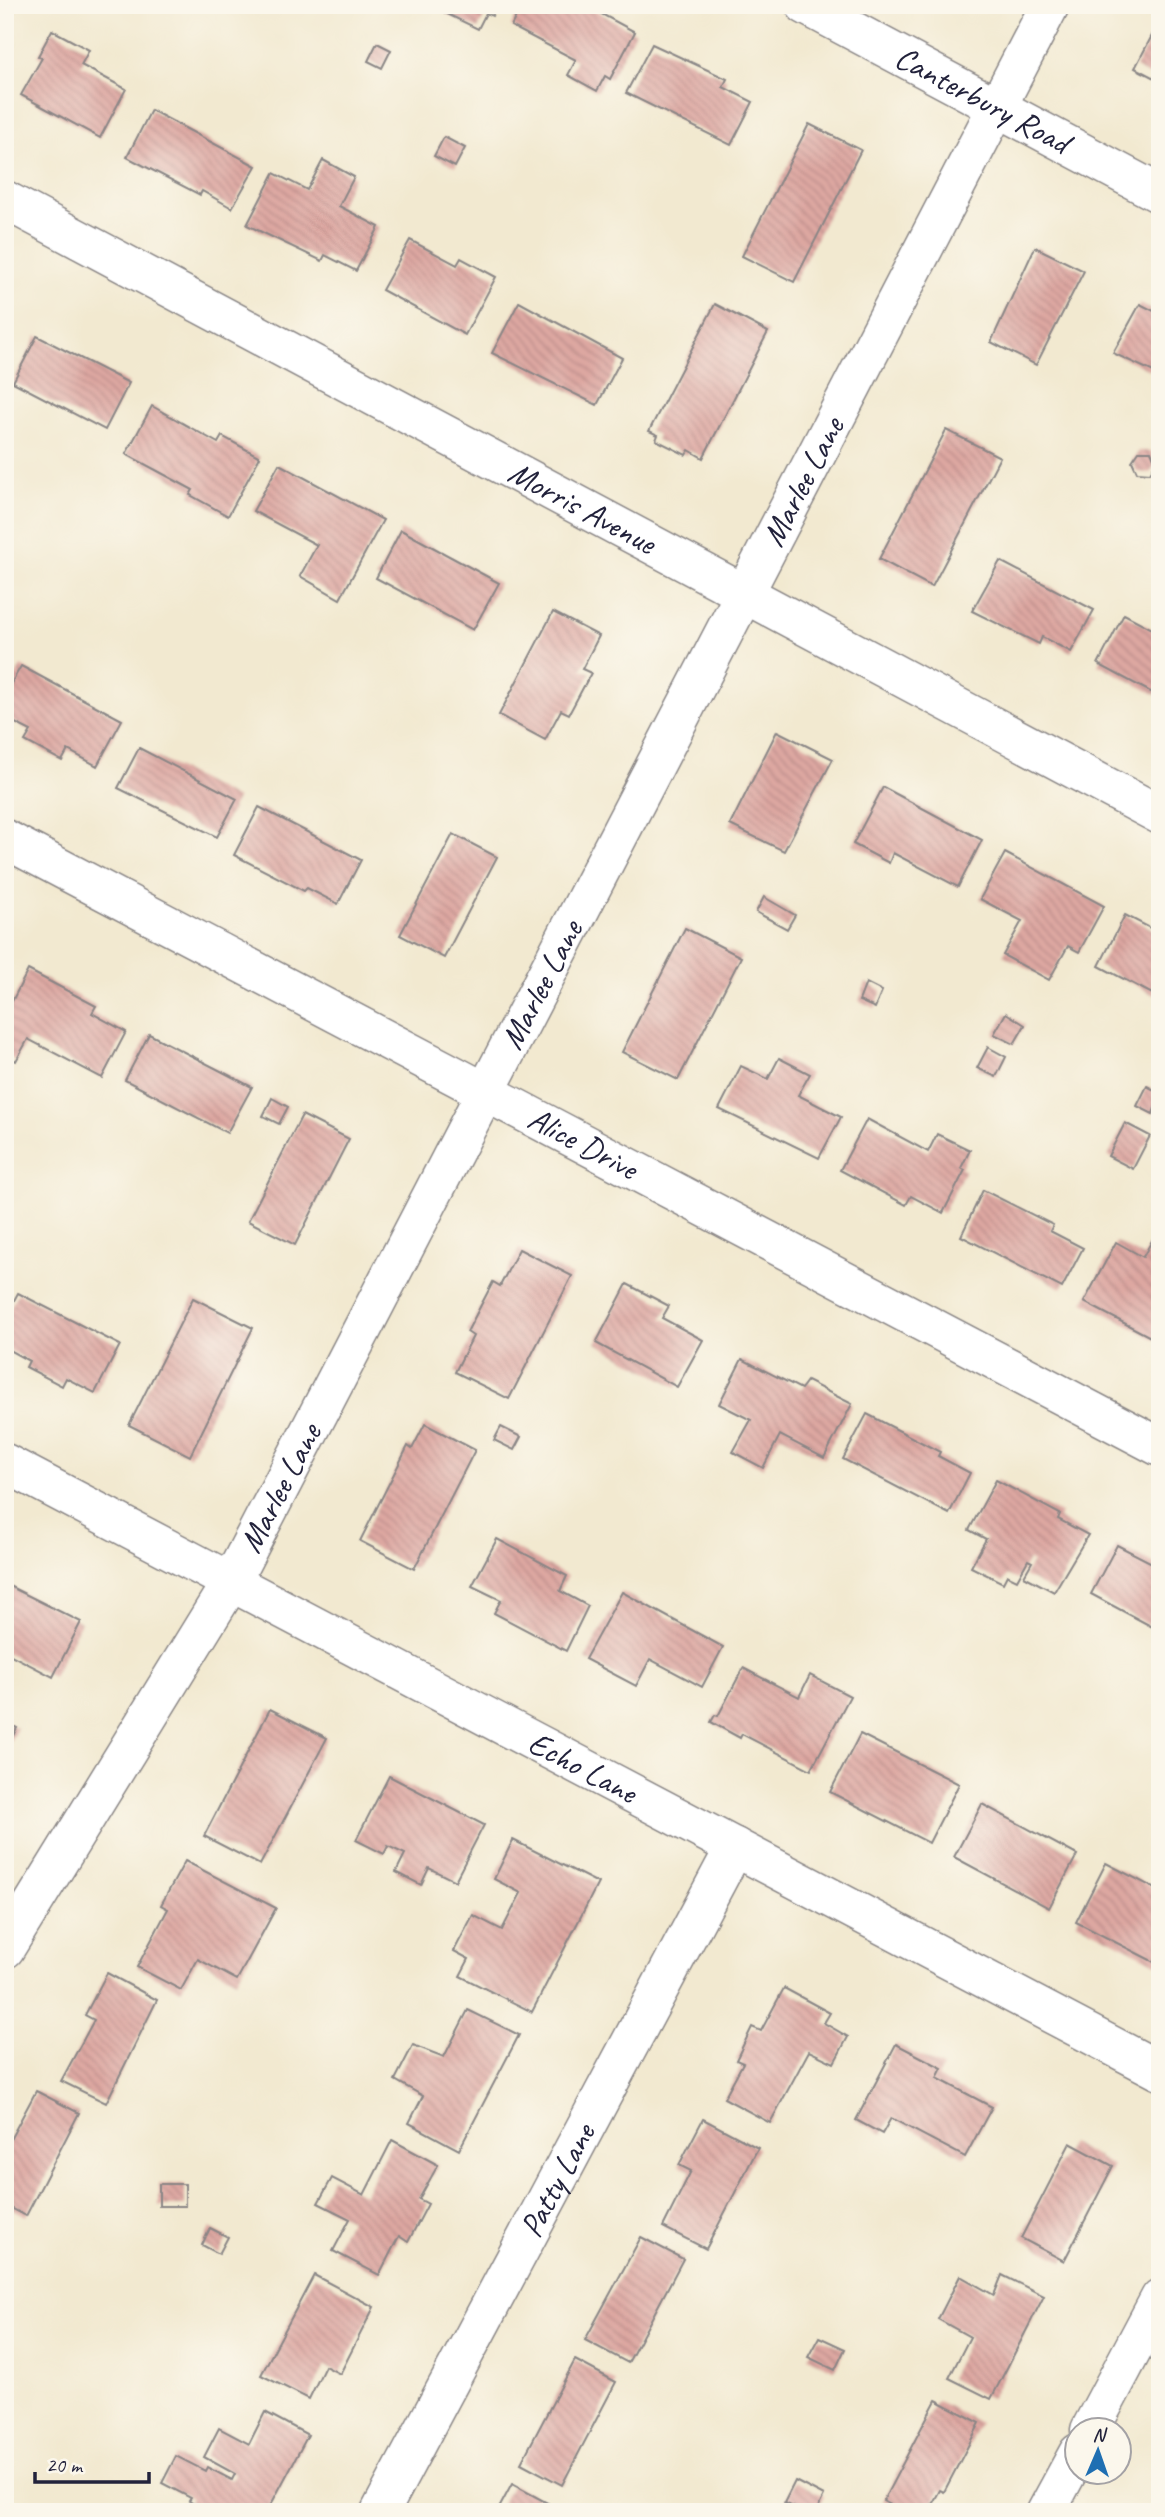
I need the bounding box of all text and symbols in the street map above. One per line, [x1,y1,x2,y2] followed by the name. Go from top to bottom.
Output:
[888,36,1081,165] street label: Canterbury Road
[752,408,854,553] street label: Marlee Lane
[502,451,665,565] street label: Morris Avenue
[490,911,593,1056] street label: Marlee Lane
[521,1097,647,1190] street label: Alice Drive
[229,1414,332,1559] street label: Marlee Lane
[521,1721,646,1814] street label: Echo Lane
[510,2114,605,2244] street label: Patty Lane
[1064,2416,1134,2486] north arrow
[1092,2423,1108,2447] text: N
[35,2440,149,2484] scale bar
[46,2452,84,2478] text: 20 m

